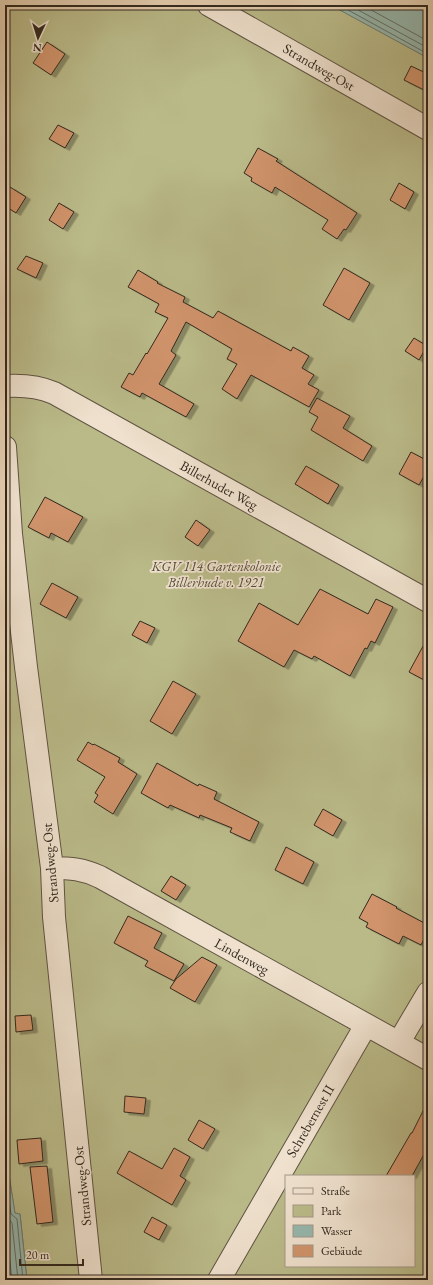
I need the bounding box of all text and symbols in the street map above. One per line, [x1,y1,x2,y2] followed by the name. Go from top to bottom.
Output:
[18,18,58,58] north arrow
[280,39,359,95] street label: Strandweg-Ost
[32,41,42,55] text: N
[177,456,262,514] street label: Billerhuder Weg
[151,557,281,591] park label: KGV 114 Gartenkolonie Billerhude v. 1921
[38,822,62,904] street label: Strandweg-Ost
[212,934,273,979] street label: Lindenweg
[282,1081,338,1161] street label: Schrebernest II
[69,1145,95,1227] street label: Strandweg-Ost
[285,1175,415,1267] legend
[321,1183,350,1199] text: Straße
[321,1203,342,1219] text: Park
[321,1223,352,1239] text: Wasser
[20,1241,83,1267] scale bar
[321,1243,363,1259] text: Gebäude
[26,1247,50,1263] text: 20 m

